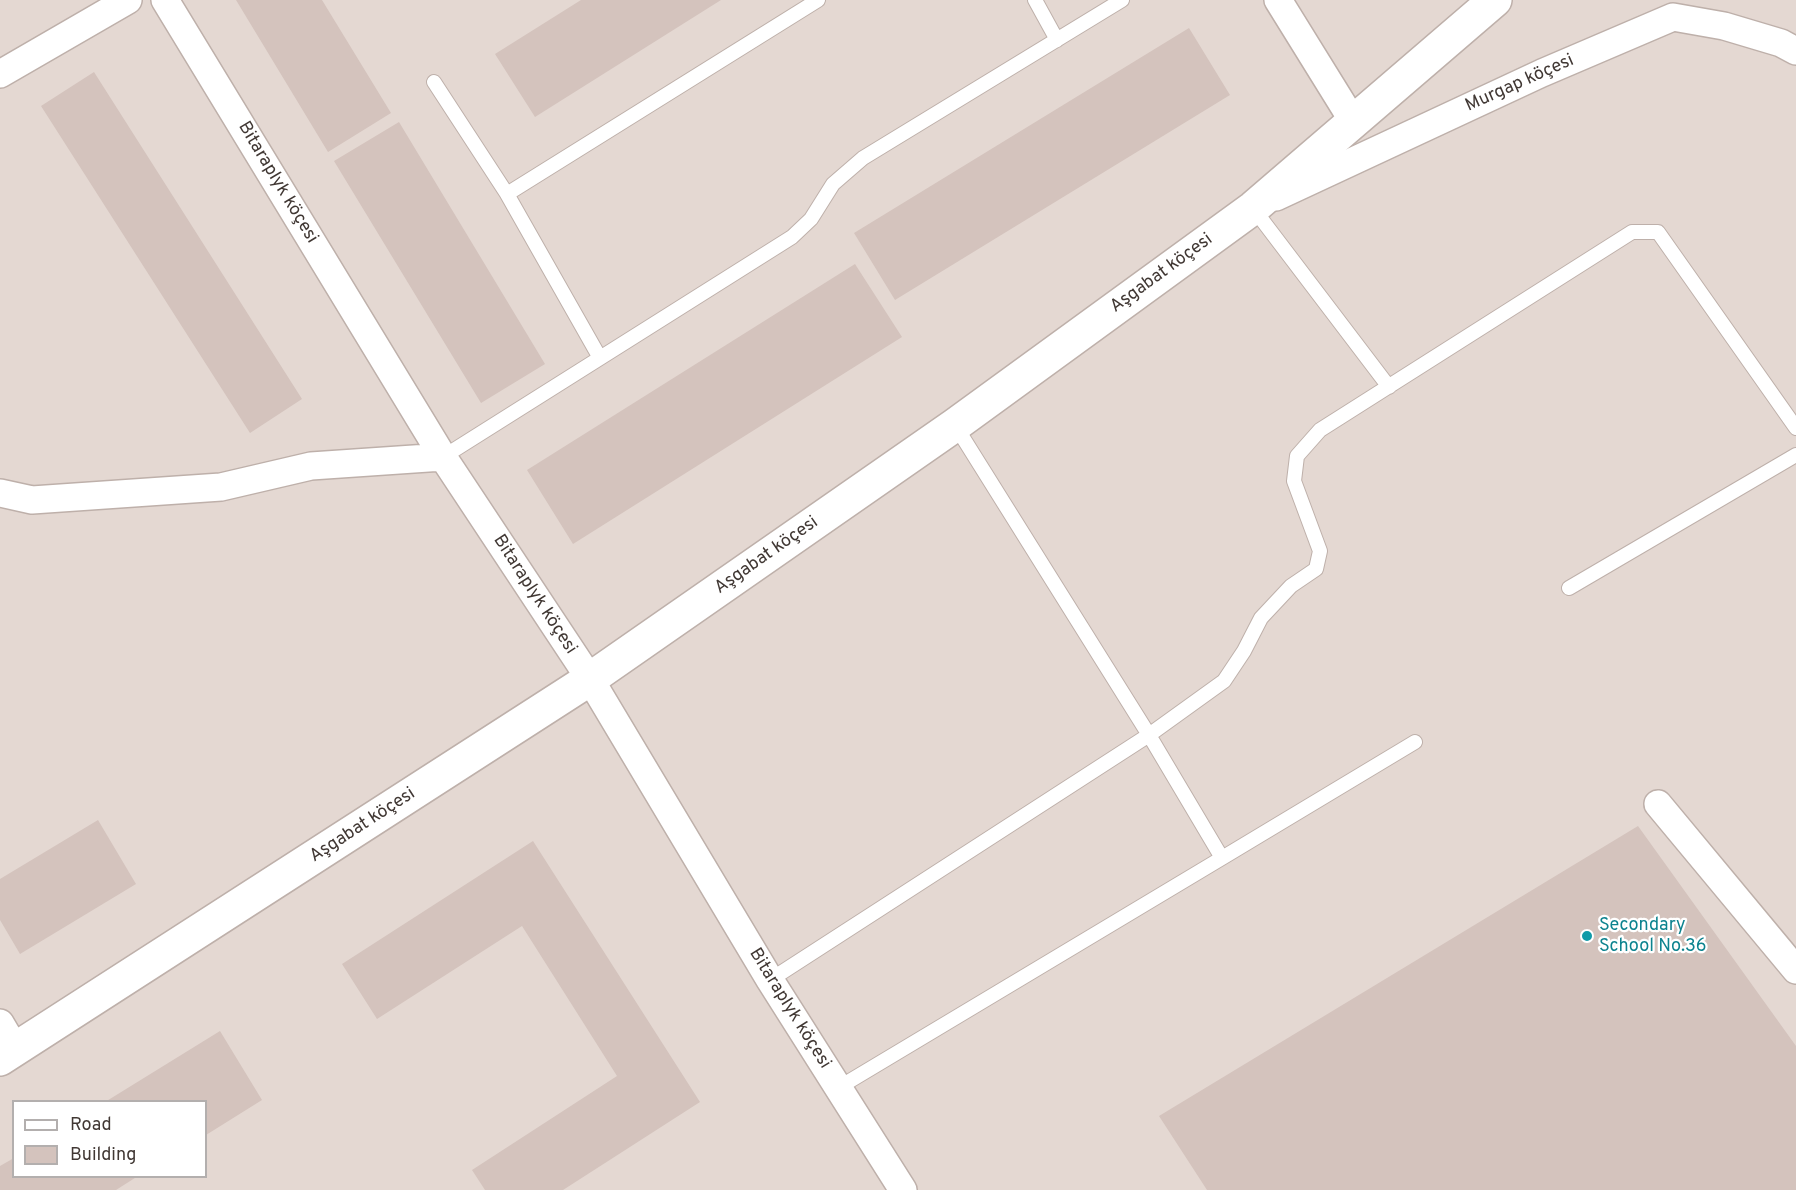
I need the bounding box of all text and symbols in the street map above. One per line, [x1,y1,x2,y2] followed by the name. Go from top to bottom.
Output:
[1462,50,1578,118] street label: Murgap köçesi
[232,118,322,248] street label: Bitaraplyk köçesi
[1106,230,1218,318] street label: Aşgabat köçesi
[711,512,823,600] street label: Aşgabat köçesi
[487,531,581,659] street label: Bitaraplyk köçesi
[306,784,420,868] street label: Aşgabat köçesi
[1599,915,1707,958] place label: Secondary School No.36
[1580,929,1594,943] marker: Secondary School No.36
[743,945,835,1073] street label: Bitaraplyk köçesi
[12,1100,207,1178] legend
[70,1114,112,1137] text: Road
[70,1144,136,1167] text: Building

